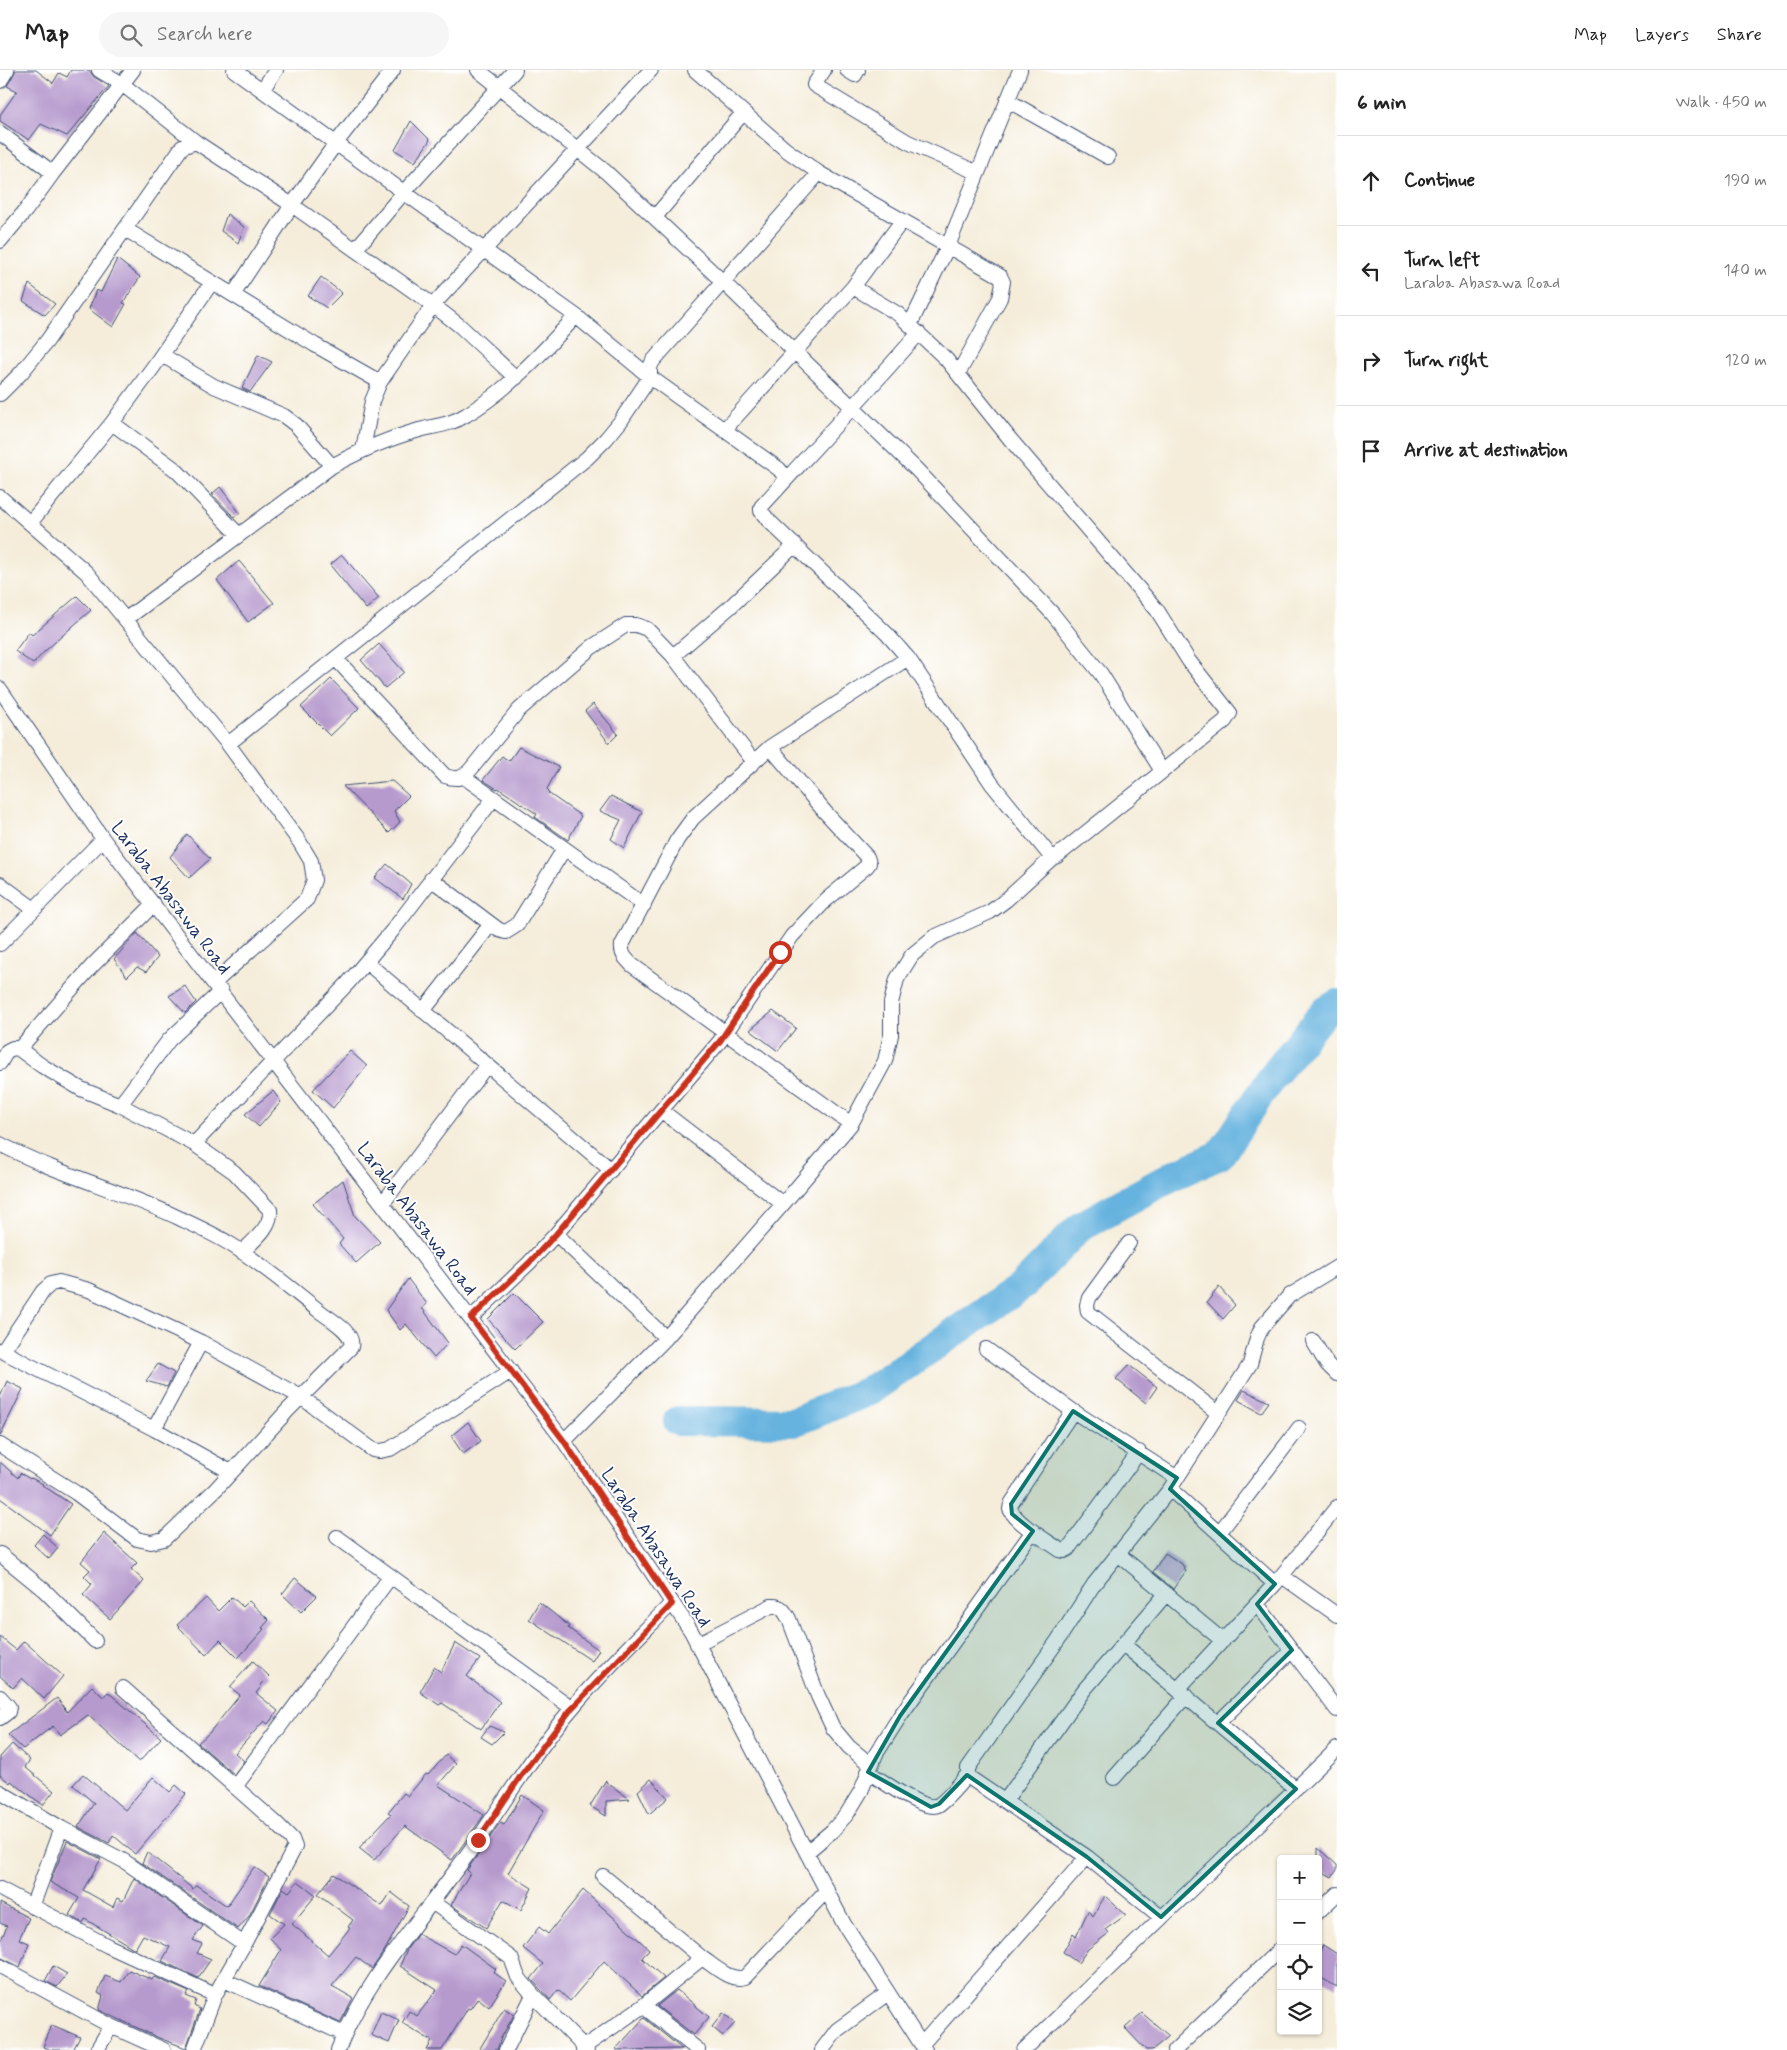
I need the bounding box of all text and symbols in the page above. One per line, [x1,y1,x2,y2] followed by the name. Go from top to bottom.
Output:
[99,12,449,57] search box
[25,19,69,50] text: Map
[117,21,145,49] icon: search
[157,22,253,47] text: Search here
[1574,23,1607,47] text: Map
[1635,23,1689,47] text: Layers
[1717,23,1762,47] text: Share
[1357,89,1407,117] text: 6 min
[1676,92,1767,113] text: Walk · 450 m
[1357,167,1385,195] icon: ahead
[1404,168,1475,193] text: Continue
[1724,170,1767,191] text: 190 m
[1404,248,1480,273] text: Turn left
[1357,257,1385,285] icon: left
[1723,260,1767,281] text: 140 m
[1404,273,1560,294] text: Laraba Abasawa Road
[1357,347,1385,375] icon: right
[1404,348,1488,373] text: Turn right
[1725,350,1767,371] text: 120 m
[1357,437,1385,465] icon: arrive
[1404,438,1568,463] text: Arrive at destination
[105,816,237,979] street label: Laraba Abasawa Road
[769,941,792,964] route start
[351,1137,483,1300] street label: Laraba Abasawa Road
[595,1463,717,1632] street label: Laraba Abasawa Road
[467,1829,490,1852] route end
[1277,1855,1322,2035] map controls
[1277,1855,1322,1900] button: +
[1277,1900,1322,1945] button: −
[1277,1945,1322,1990] button: locate
[1277,1990,1322,2035] button: layers

